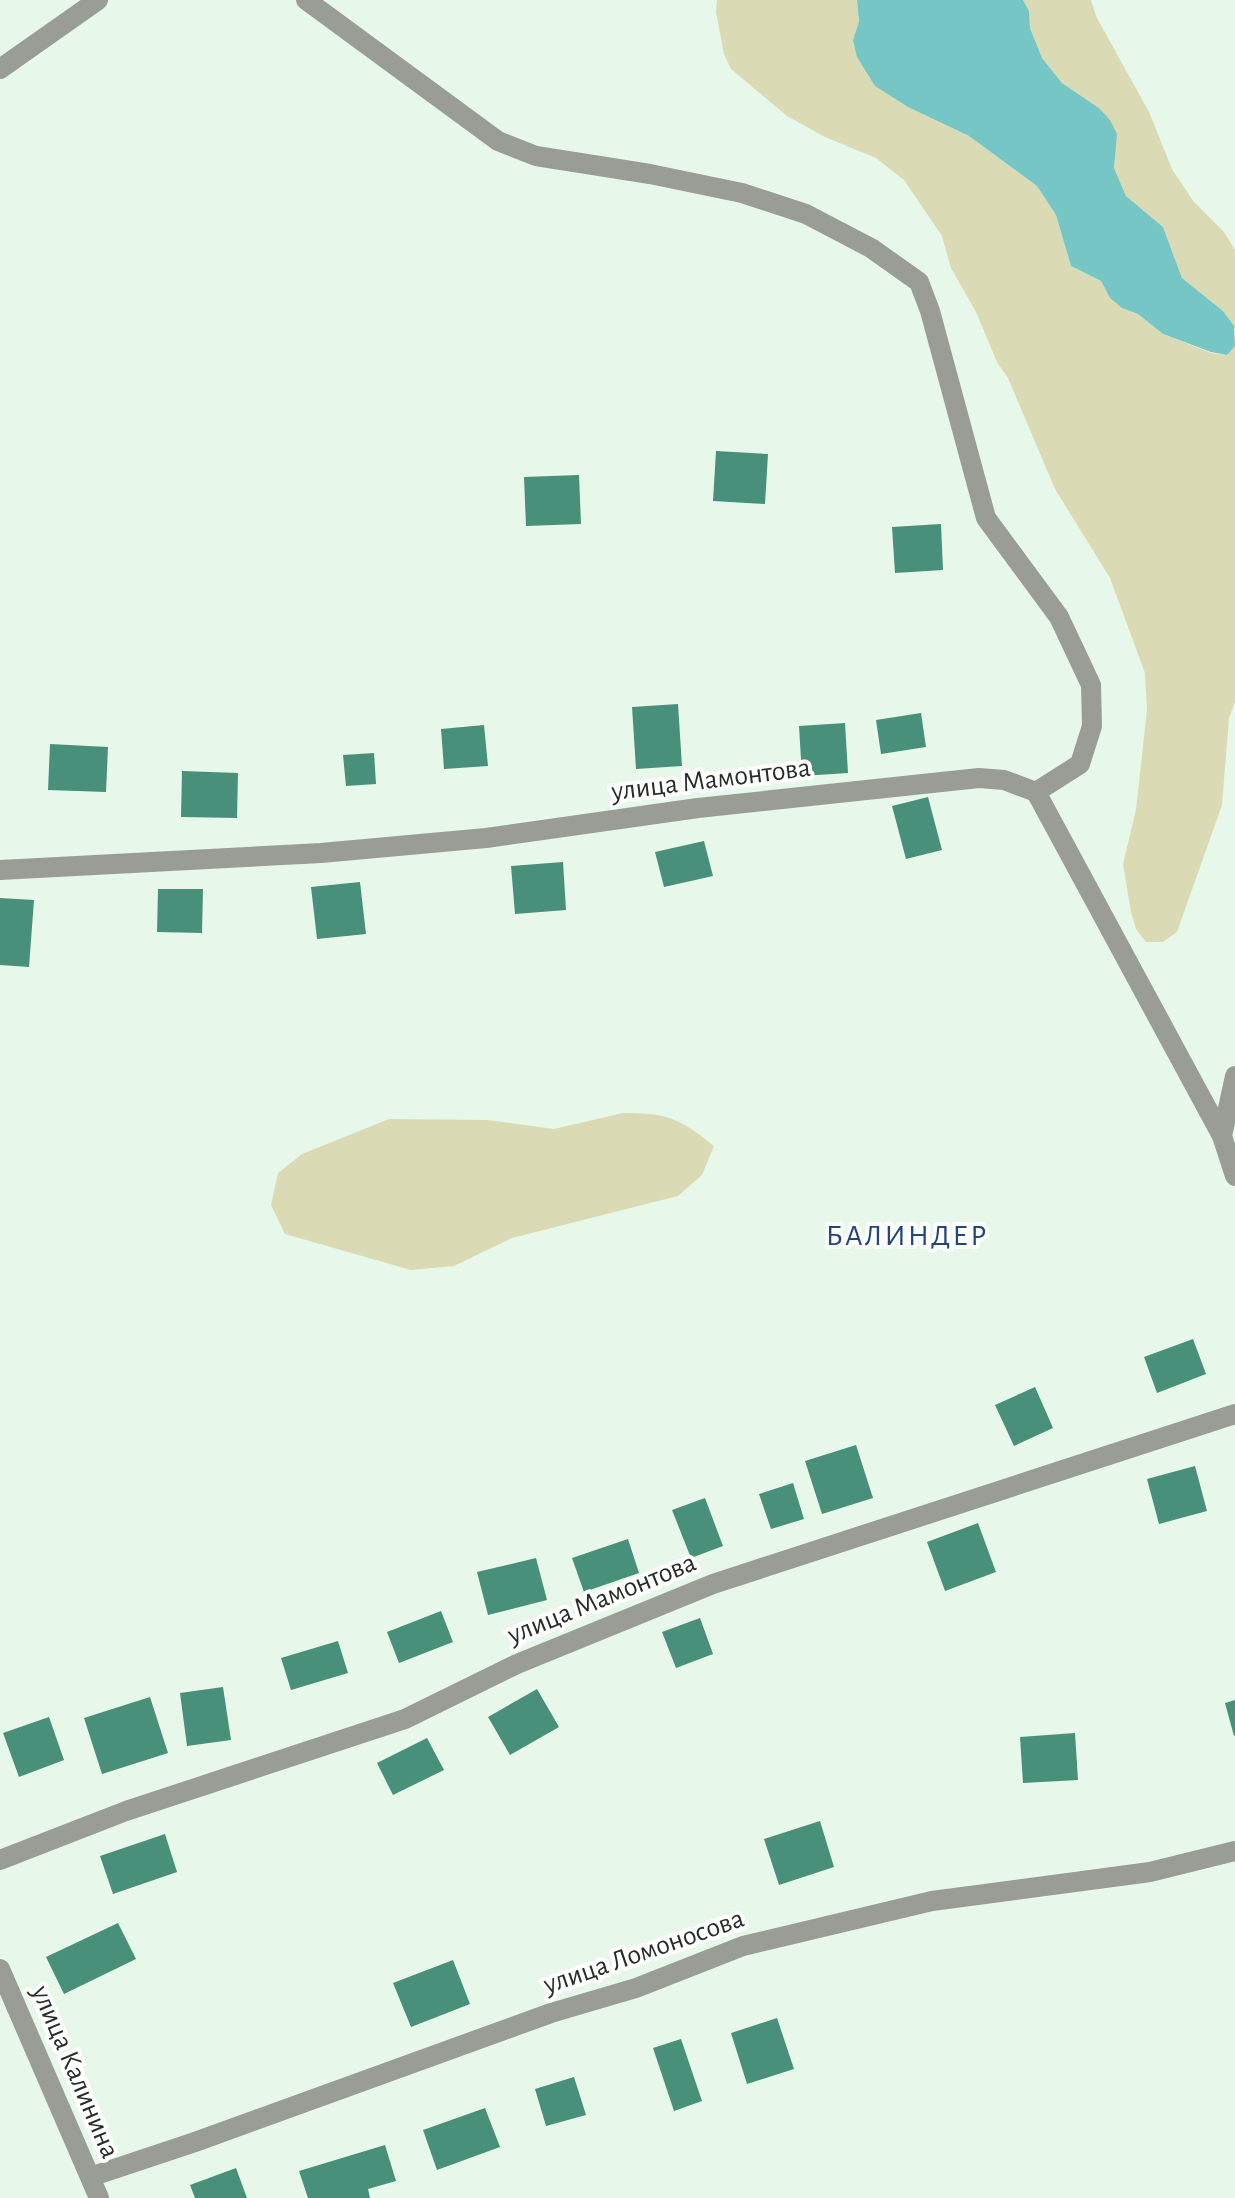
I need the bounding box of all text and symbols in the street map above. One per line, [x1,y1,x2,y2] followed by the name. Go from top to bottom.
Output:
[609,754,812,806] street label: улица Мамонтова
[826,1221,988,1251] district label: БАЛИНДЕР
[503,1548,700,1650] street label: улица Мамонтова
[539,1905,748,2000] street label: улица Ломоносова
[26,1981,124,2163] street label: улица Калинина

